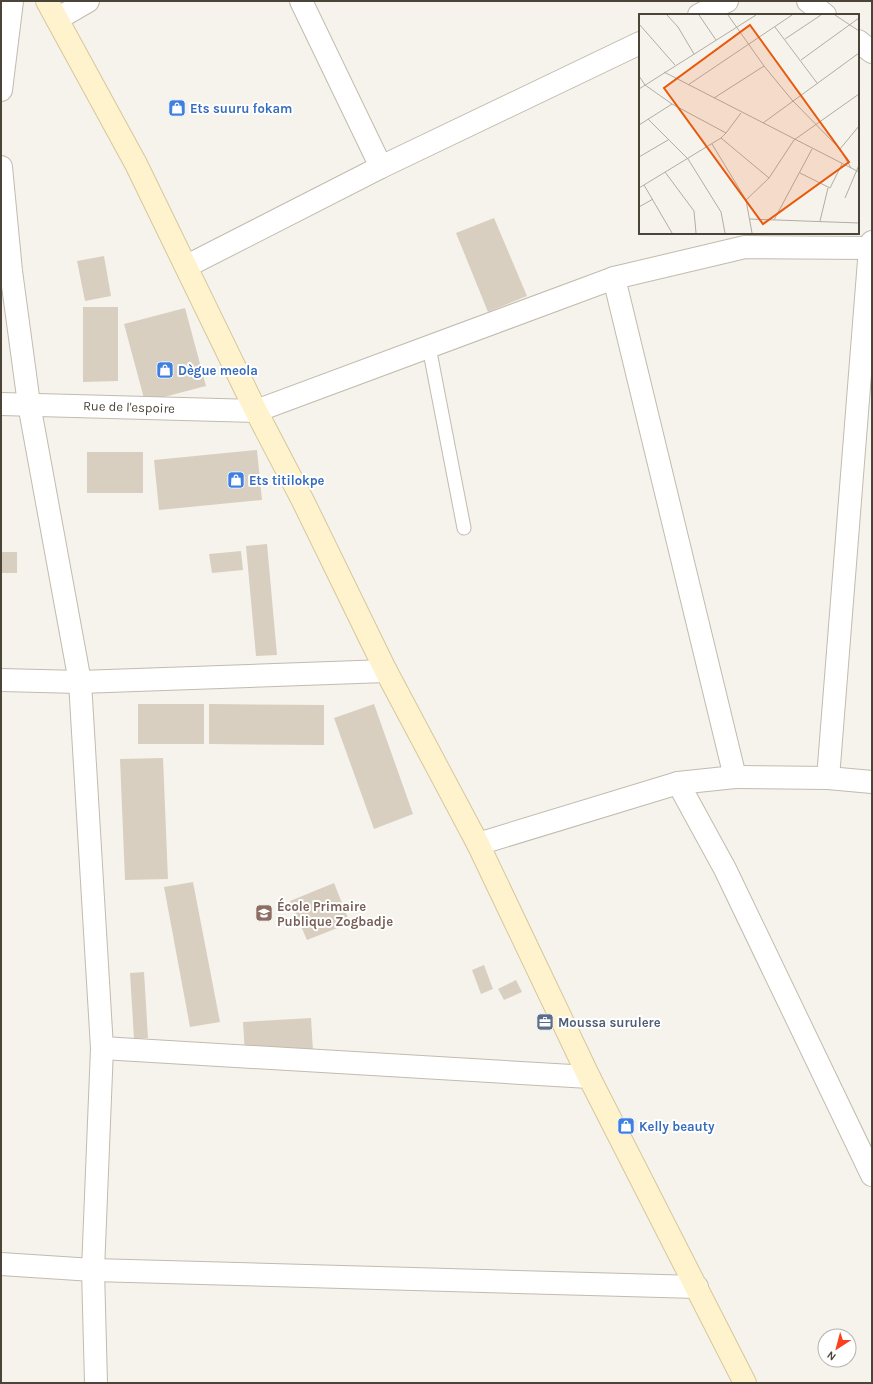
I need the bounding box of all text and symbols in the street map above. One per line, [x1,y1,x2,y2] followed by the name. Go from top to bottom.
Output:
[639,14,859,234] inset map
[167,98,187,118] shop icon: Ets suuru fokam
[190,101,292,116] place label: Ets suuru fokam
[155,360,175,380] shop icon: Dègue meola
[178,363,258,378] place label: Dègue meola
[83,398,176,416] street label: Rue de l'espoire
[226,470,246,490] shop icon: Ets titilokpe
[249,473,325,488] place label: Ets titilokpe
[277,897,393,930] place label: École Primaire Publique Zogbadje
[254,903,274,923] school or university icon: École Primaire Publique Zogbadje
[535,1012,555,1032] office icon: Moussa surulere
[558,1015,661,1030] place label: Moussa surulere
[616,1116,636,1136] shop icon: Kelly beauty
[639,1119,715,1134] place label: Kelly beauty
[817,1328,857,1368] north arrow
[824,1348,838,1363] text: N

